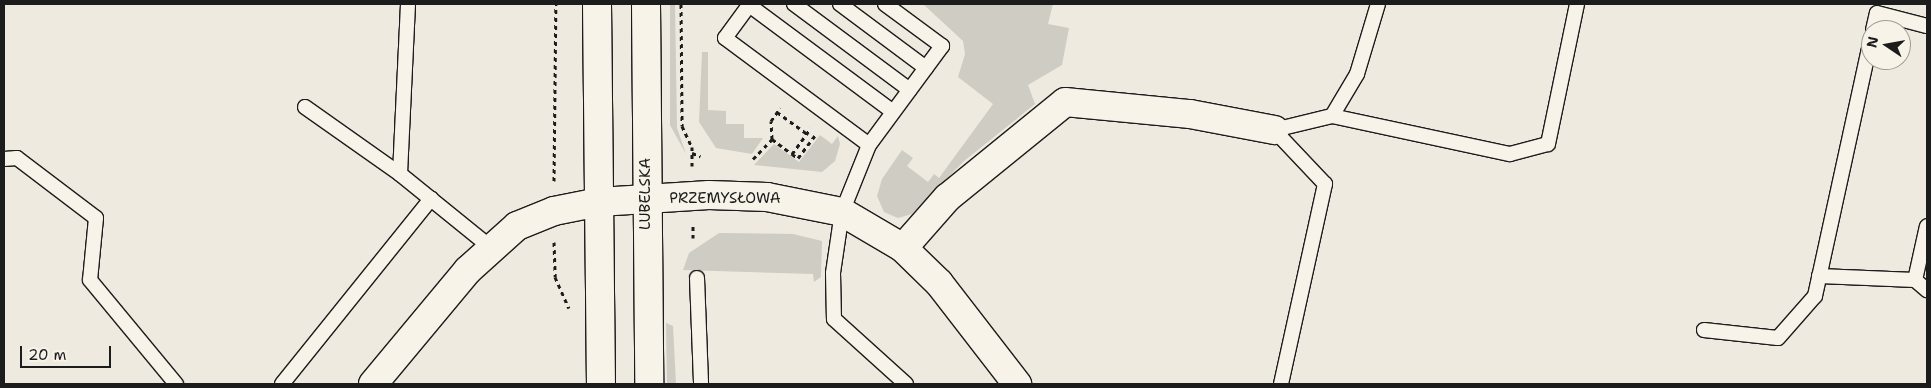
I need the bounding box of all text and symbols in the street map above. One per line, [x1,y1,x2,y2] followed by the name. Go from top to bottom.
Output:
[1861,20,1911,70] north arrow
[1862,35,1882,49] text: N
[637,158,655,230] street label: LUBELSKA
[669,190,781,208] street label: PRZEMYSŁOWA
[22,336,114,368] scale bar
[28,345,67,365] text: 20 m

